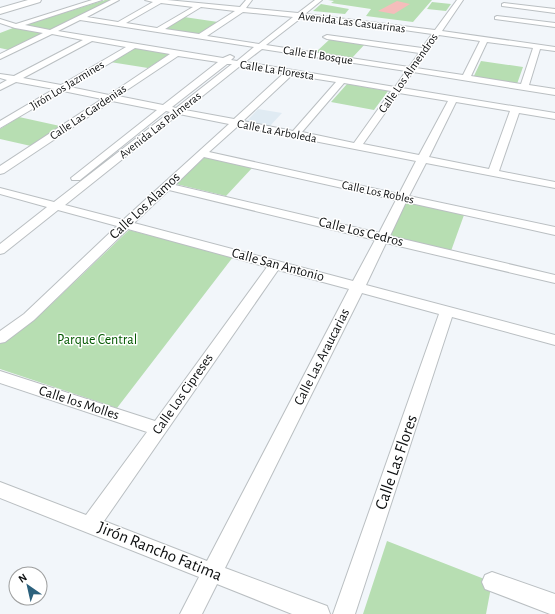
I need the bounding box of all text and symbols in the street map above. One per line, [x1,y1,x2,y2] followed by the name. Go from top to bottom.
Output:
[298,9,406,35] street label: Avenida Las Casuarinas
[376,31,440,115] street label: Calle Los Almendros
[282,44,354,66] street label: Calle El Bosque
[28,58,106,112] street label: Jirón Los Jazmines
[239,58,315,82] street label: Calle La Floresta
[48,82,128,142] street label: Calle Las Gardenias
[117,89,203,161] street label: Avenida Las Palmeras
[236,117,318,145] street label: Calle La Arboleda
[107,170,183,242] street label: Calle Los Alamos
[341,178,415,206] street label: Calle Los Robles
[317,215,405,249] street label: Calle Los Cedros
[230,246,326,284] street label: Calle San Antonio
[292,306,352,408] street label: Calle Las Araucarias
[57,333,137,347] park label: Parque Central
[150,351,216,437] street label: Calle Los Cipreses
[37,383,121,423] street label: Calle los Molles
[372,412,420,512] street label: Calle Las Flores
[95,518,225,584] street label: Jirón Rancho Fatima
[8,566,48,606] north arrow
[16,571,29,585] text: N

